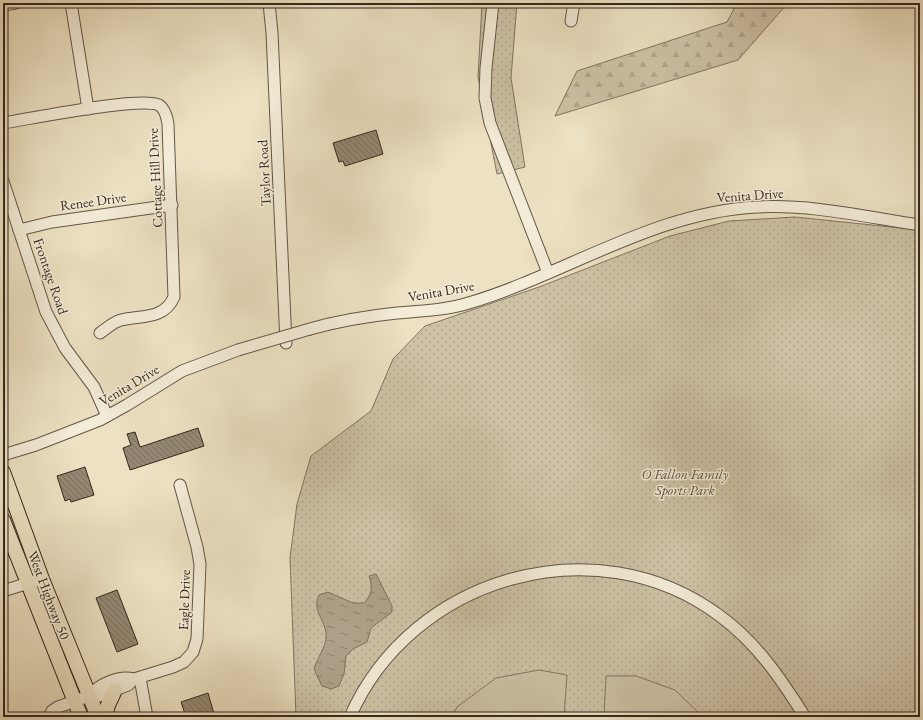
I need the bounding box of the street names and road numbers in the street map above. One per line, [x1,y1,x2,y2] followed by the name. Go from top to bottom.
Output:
[143,127,167,228] street label: Cottage Hill Drive
[253,138,275,207] street label: Taylor Road
[716,184,785,206] street label: Venita Drive
[59,187,128,215] street label: Renee Drive
[29,235,73,318] street label: Frontage Road
[406,276,476,306] street label: Venita Drive
[96,360,163,410] street label: Venita Drive
[24,548,74,642] street label: West Highway 50
[174,569,194,631] street label: Eagle Drive

